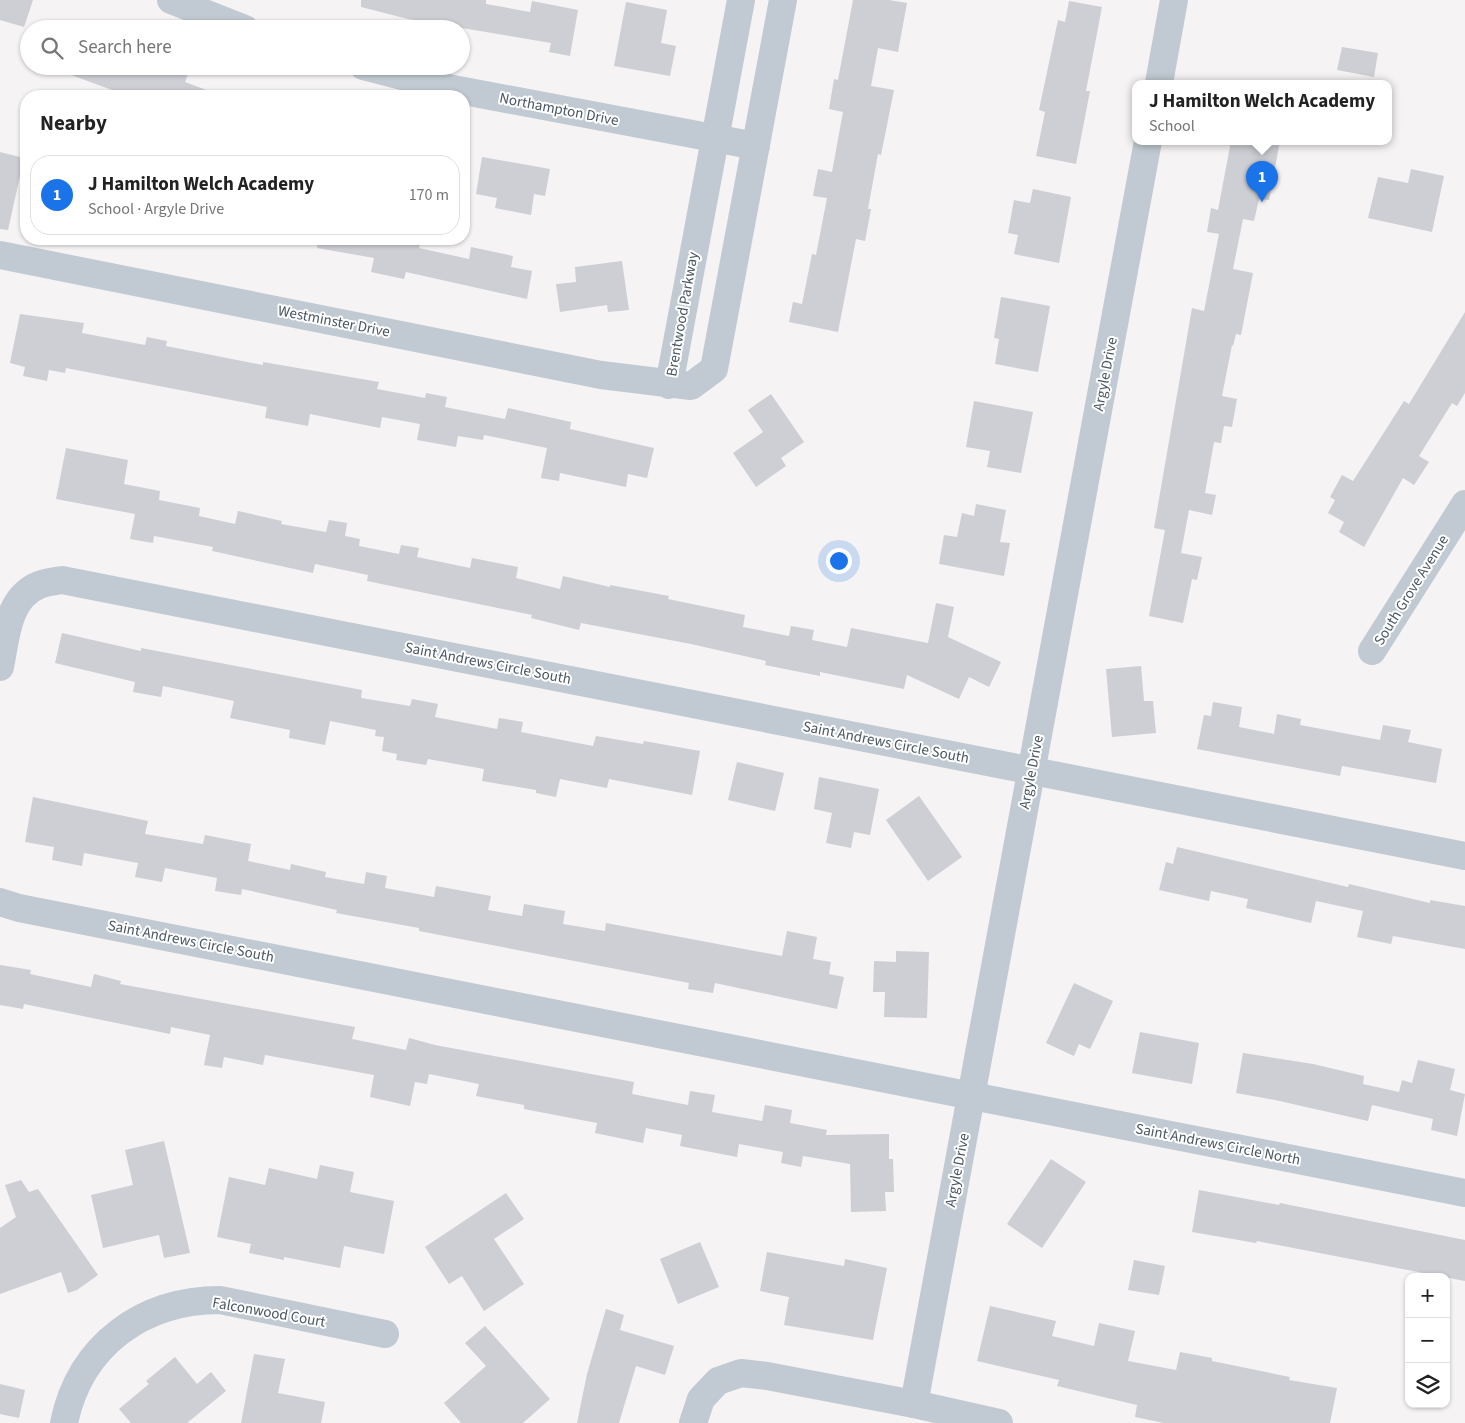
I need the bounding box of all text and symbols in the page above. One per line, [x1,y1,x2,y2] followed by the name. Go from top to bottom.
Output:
[20,20,470,75] search box
[38,34,66,62] icon: search
[78,34,172,61] text: Search here
[1132,80,1392,145] popup
[497,88,620,131] street label: Northampton Drive
[1149,88,1375,115] text: J Hamilton Welch Academy
[40,108,107,138] text: Nearby
[1149,115,1195,137] text: School
[1246,161,1278,202] pin: 1
[88,171,314,198] text: J Hamilton Welch Academy
[53,184,61,206] text: 1
[409,184,449,206] text: 170 m
[88,198,224,220] text: School · Argyle Drive
[661,250,704,378] street label: Brentwood Parkway
[276,300,392,343] street label: Westminster Drive
[1088,335,1123,413] street label: Argyle Drive
[1369,531,1454,649] street label: South Grove Avenue
[826,548,852,574] your location
[403,637,573,690] street label: Saint Andrews Circle South
[801,716,971,769] street label: Saint Andrews Circle South
[1014,733,1049,811] street label: Argyle Drive
[106,915,276,968] street label: Saint Andrews Circle South
[1134,1118,1302,1171] street label: Saint Andrews Circle North
[940,1131,975,1209] street label: Argyle Drive
[1405,1273,1450,1408] map controls
[1405,1273,1450,1318] button: +
[211,1292,327,1333] street label: Falconwood Court
[1405,1318,1450,1363] button: −
[1405,1363,1450,1408] button: layers

